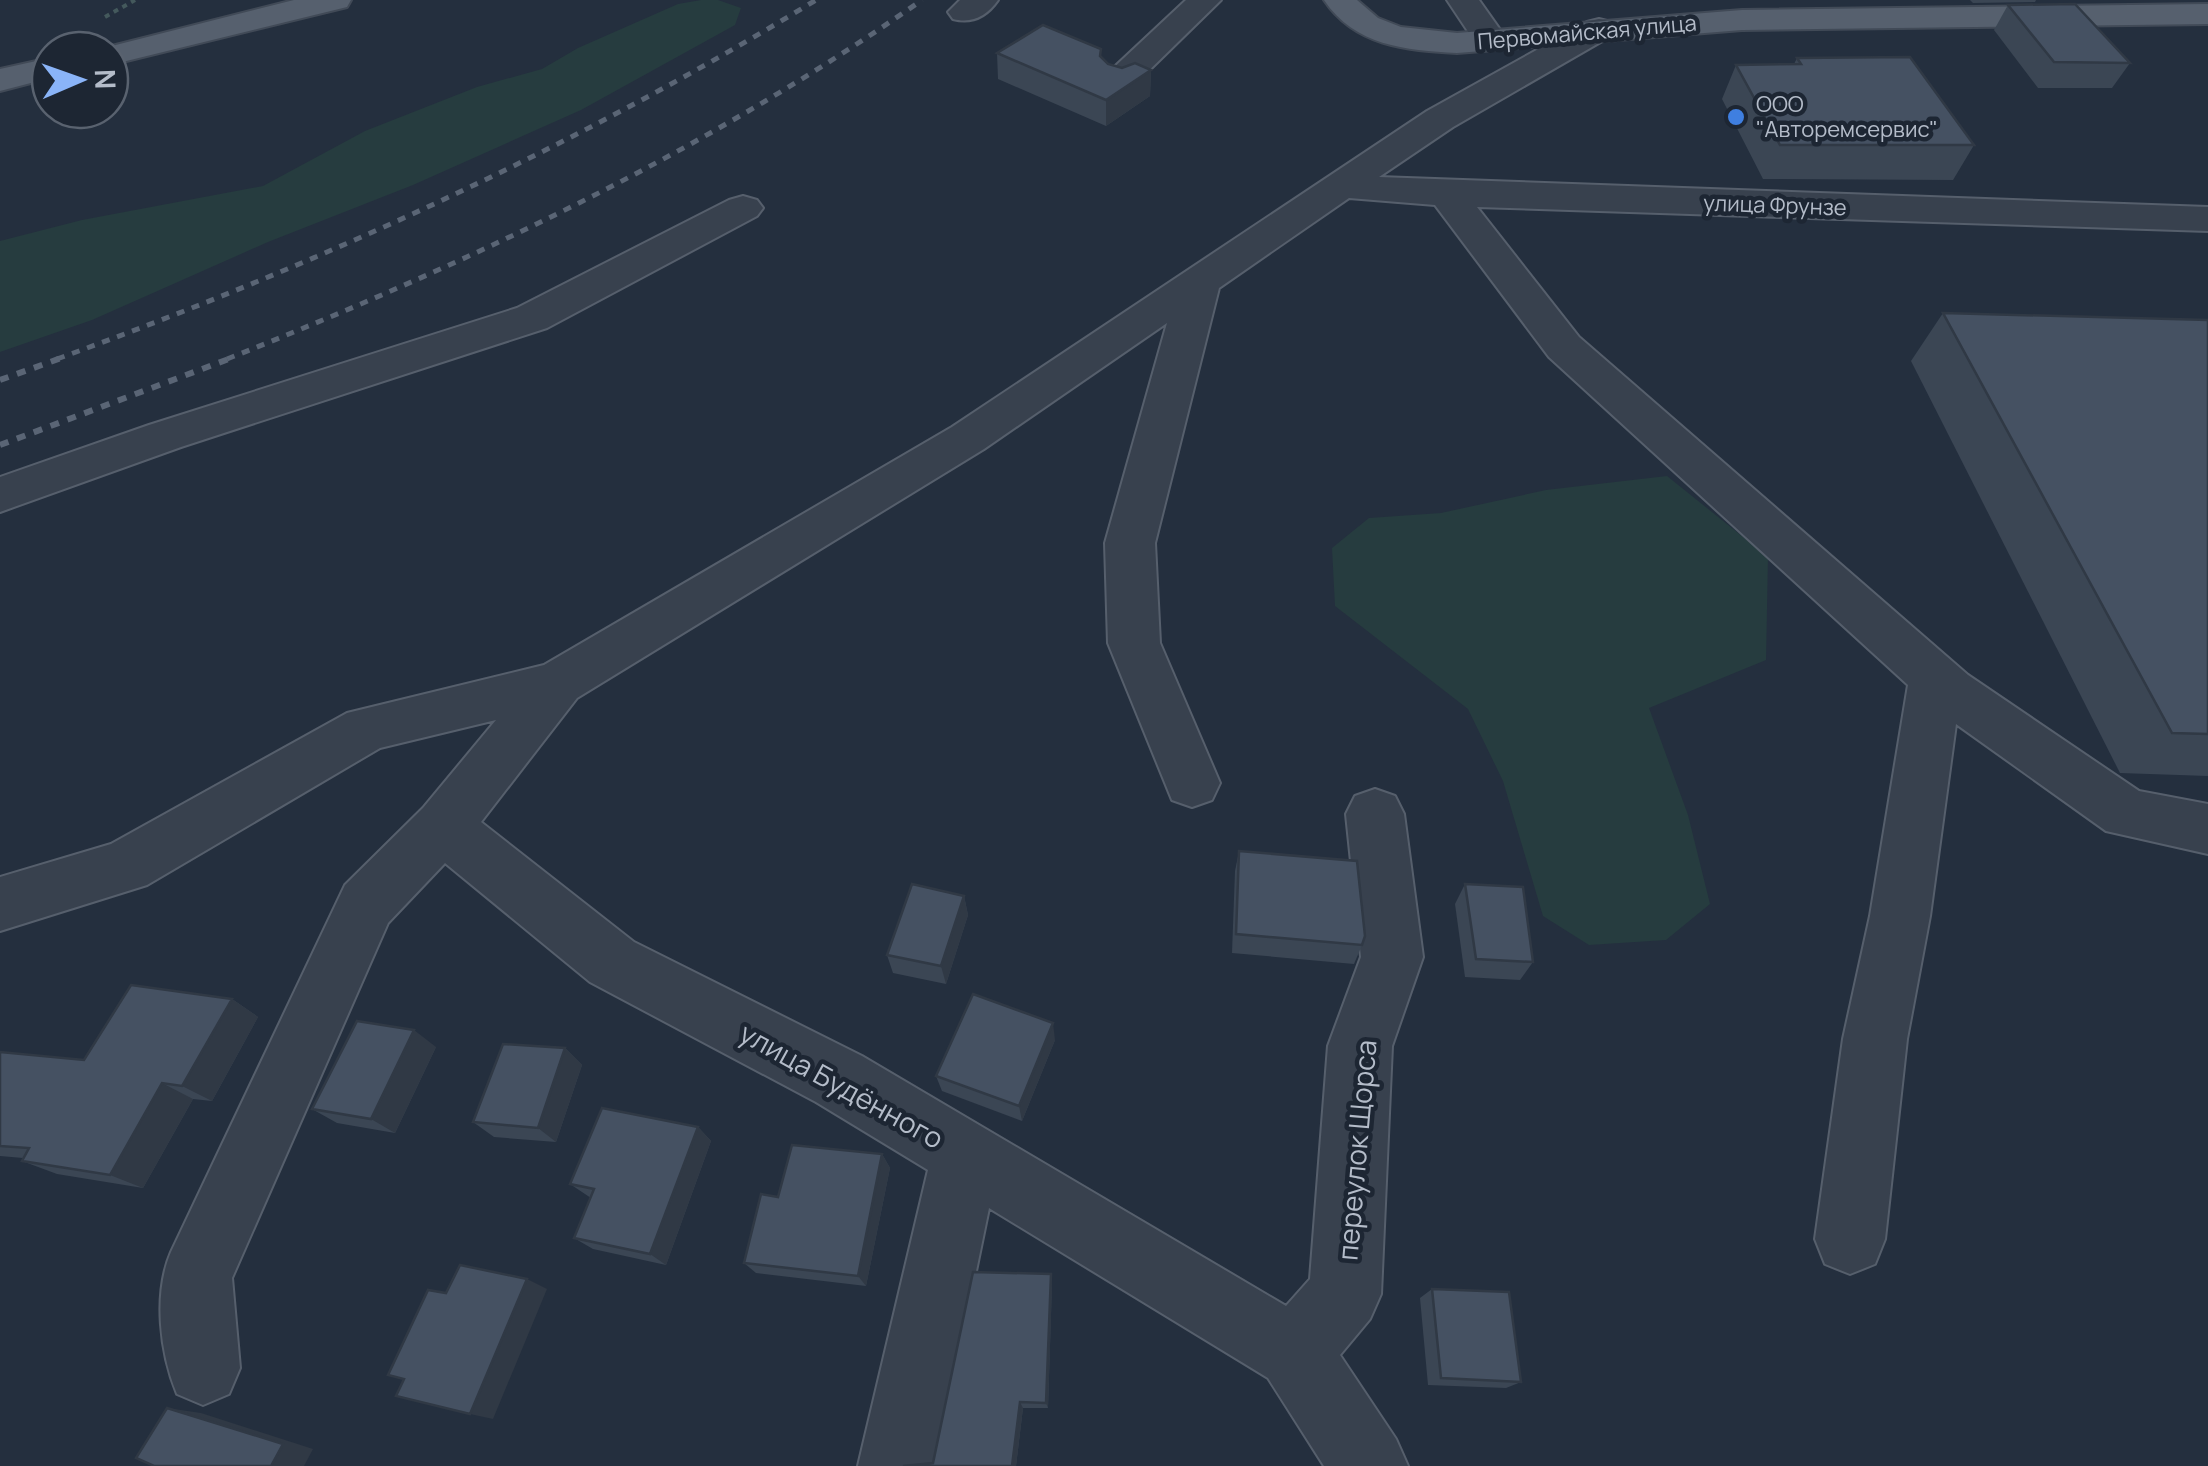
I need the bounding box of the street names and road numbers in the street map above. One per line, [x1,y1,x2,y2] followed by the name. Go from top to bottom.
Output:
[1476,7,1698,57] street label: Первомайская улица
[1703,188,1847,222] street label: улица Фрунзе
[733,1013,951,1157] street label: улица Будённого
[1327,1038,1385,1262] street label: переулок Щорса

